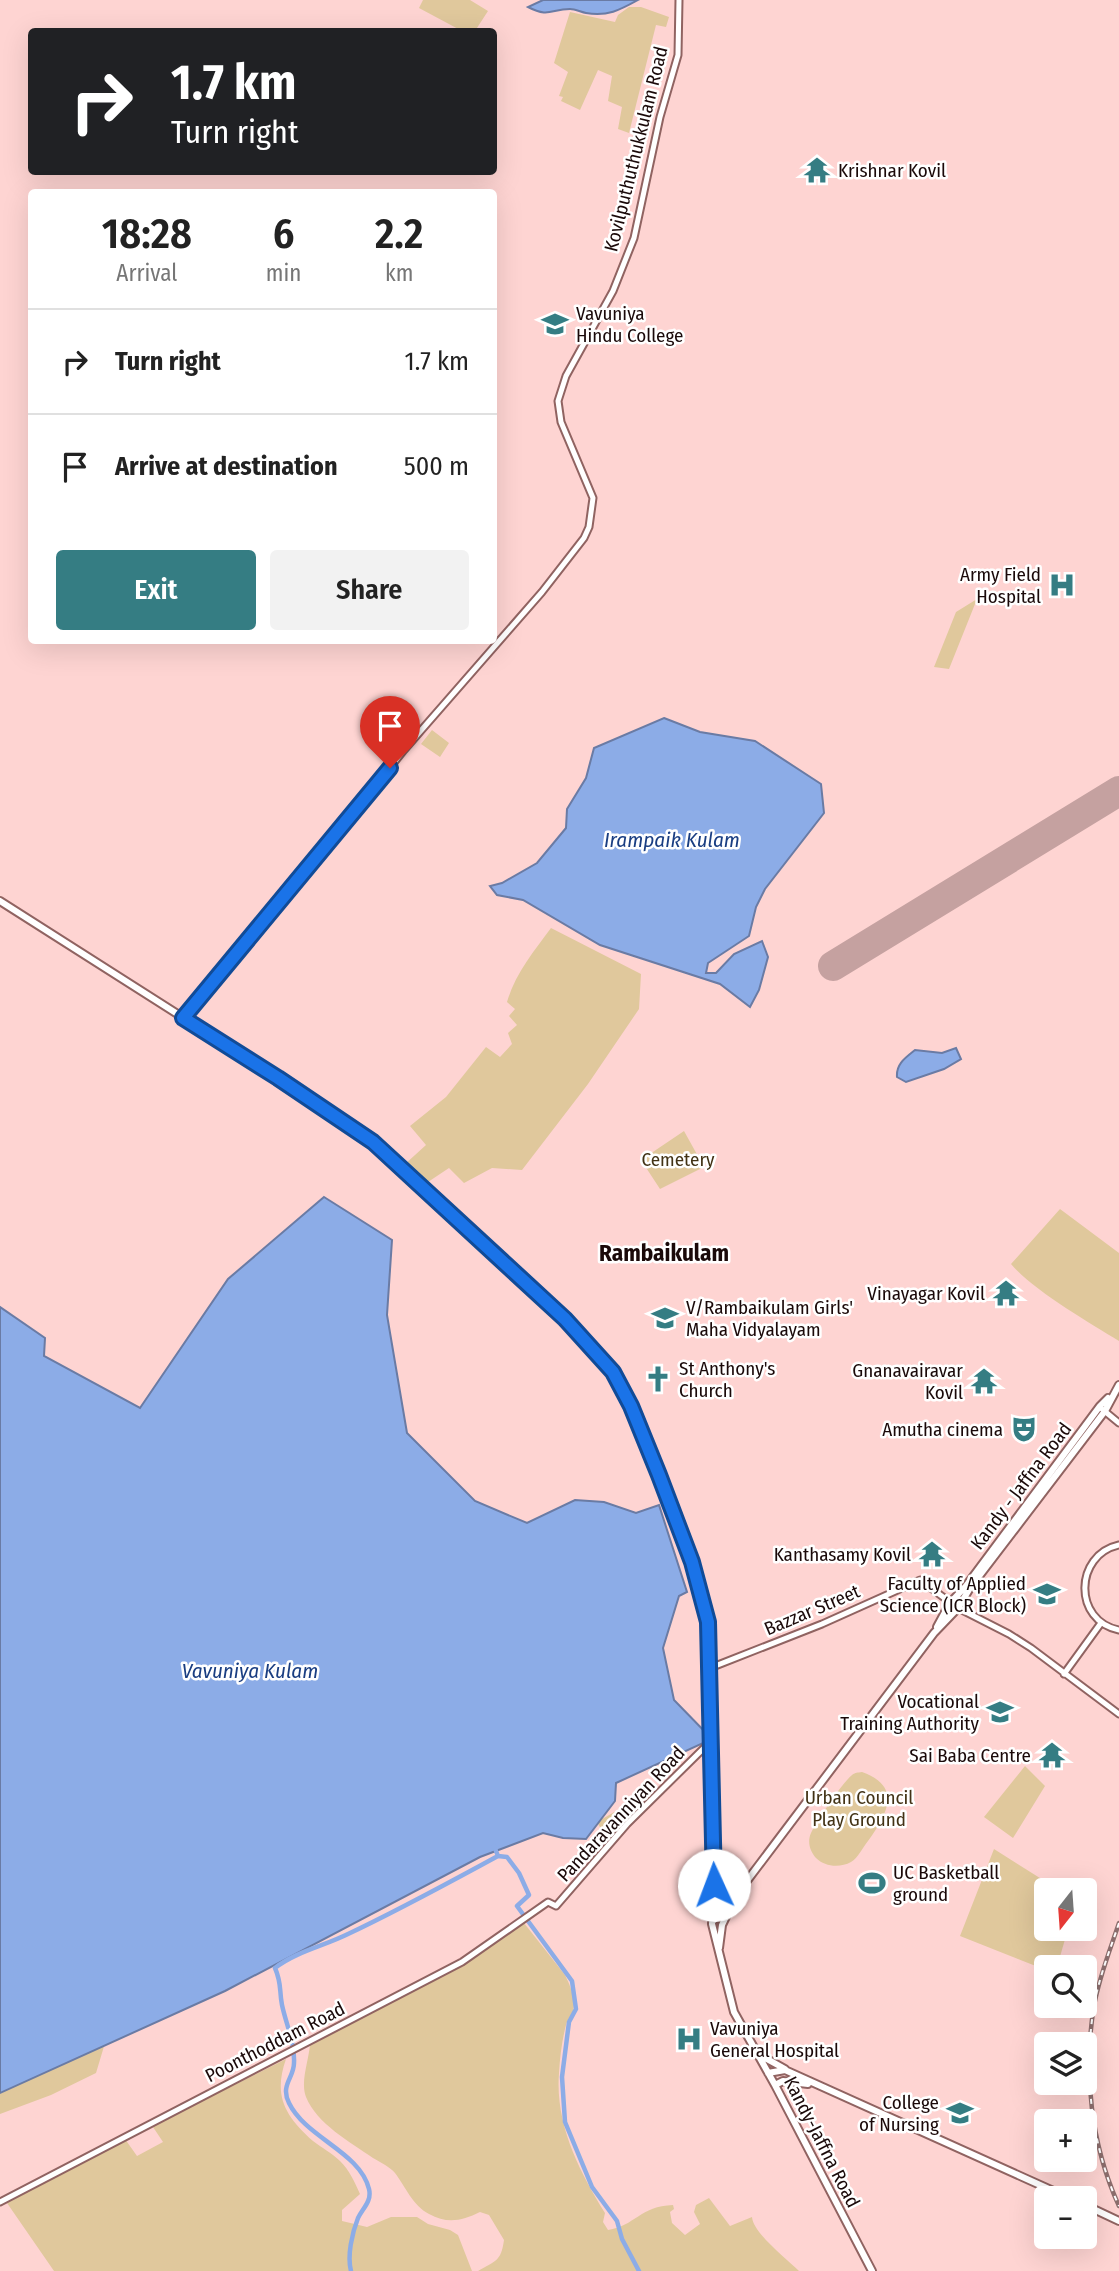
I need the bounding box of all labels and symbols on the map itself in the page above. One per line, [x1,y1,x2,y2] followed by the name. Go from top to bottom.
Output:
[599,44,673,254] street label: Kovilputhuthukkulam Road
[802,155,832,185] temple icon: Krishnar Kovil
[838,159,946,182] place label: Krishnar Kovil
[576,302,684,347] place label: Vavuniya Hindu College
[540,309,570,339] school or university icon: Vavuniya Hindu College
[960,563,1041,608] place label: Army Field Hospital
[1047,570,1077,600] hospital icon: Army Field Hospital
[360,696,420,768] pin
[604,827,740,853] water label: Irampaik Kulam
[641,1148,715,1171] park label: Cemetery
[599,1239,729,1267] district label: Rambaikulam
[991,1278,1021,1308] temple icon: Vinayagar Kovil
[867,1282,985,1305] place label: Vinayagar Kovil
[686,1296,853,1341] place label: V/Rambaikulam Girls' Maha Vidyalayam
[650,1303,680,1333] school or university icon: V/Rambaikulam Girls' Maha Vidyalayam
[679,1357,775,1402] place label: St Anthony's Church
[852,1359,963,1404] place label: Gnanavairavar Kovil
[643,1364,673,1394] church icon: St Anthony's Church
[969,1366,999,1396] temple icon: Gnanavairavar Kovil
[1009,1414,1039,1444] theatre icon: Amutha cinema
[882,1418,1003,1441] place label: Amutha cinema
[966,1418,1076,1554] street label: Kandy - Jaffna Road
[917,1539,947,1569] temple icon: Kanthasamy Kovil
[774,1543,911,1566] place label: Kanthasamy Kovil
[880,1572,1026,1617] place label: Faculty of Applied Science (ICR Block)
[761,1579,864,1640] street label: Bazzar Street
[1032,1579,1062,1609] school or university icon: Faculty of Applied Science (ICR Block)
[182,1658,318,1684] water label: Vavuniya Kulam
[840,1690,980,1735] place label: Vocational Training Authority
[985,1697,1015,1727] school or university icon: Vocational Training Authority
[1037,1740,1067,1770] temple icon: Sai Baba Centre
[552,1742,690,1886] street label: Pandaravanniyan Road
[909,1744,1031,1767] place label: Sai Baba Centre
[805,1786,913,1831] park label: Urban Council Play Ground
[677,1848,751,1922] position arrow
[893,1861,999,1906] place label: UC Basketball ground
[857,1868,887,1898] sports icon: UC Basketball ground
[1034,1878,1097,1941] north arrow
[201,1997,349,2087] street label: Poonthoddam Road
[710,2017,839,2062] place label: Vavuniya General Hospital
[674,2024,704,2054] hospital icon: Vavuniya General Hospital
[779,2073,865,2211] street label: Kandy-Jaffna Road
[859,2091,939,2136] place label: College of Nursing
[945,2098,975,2128] school or university icon: College of Nursing

